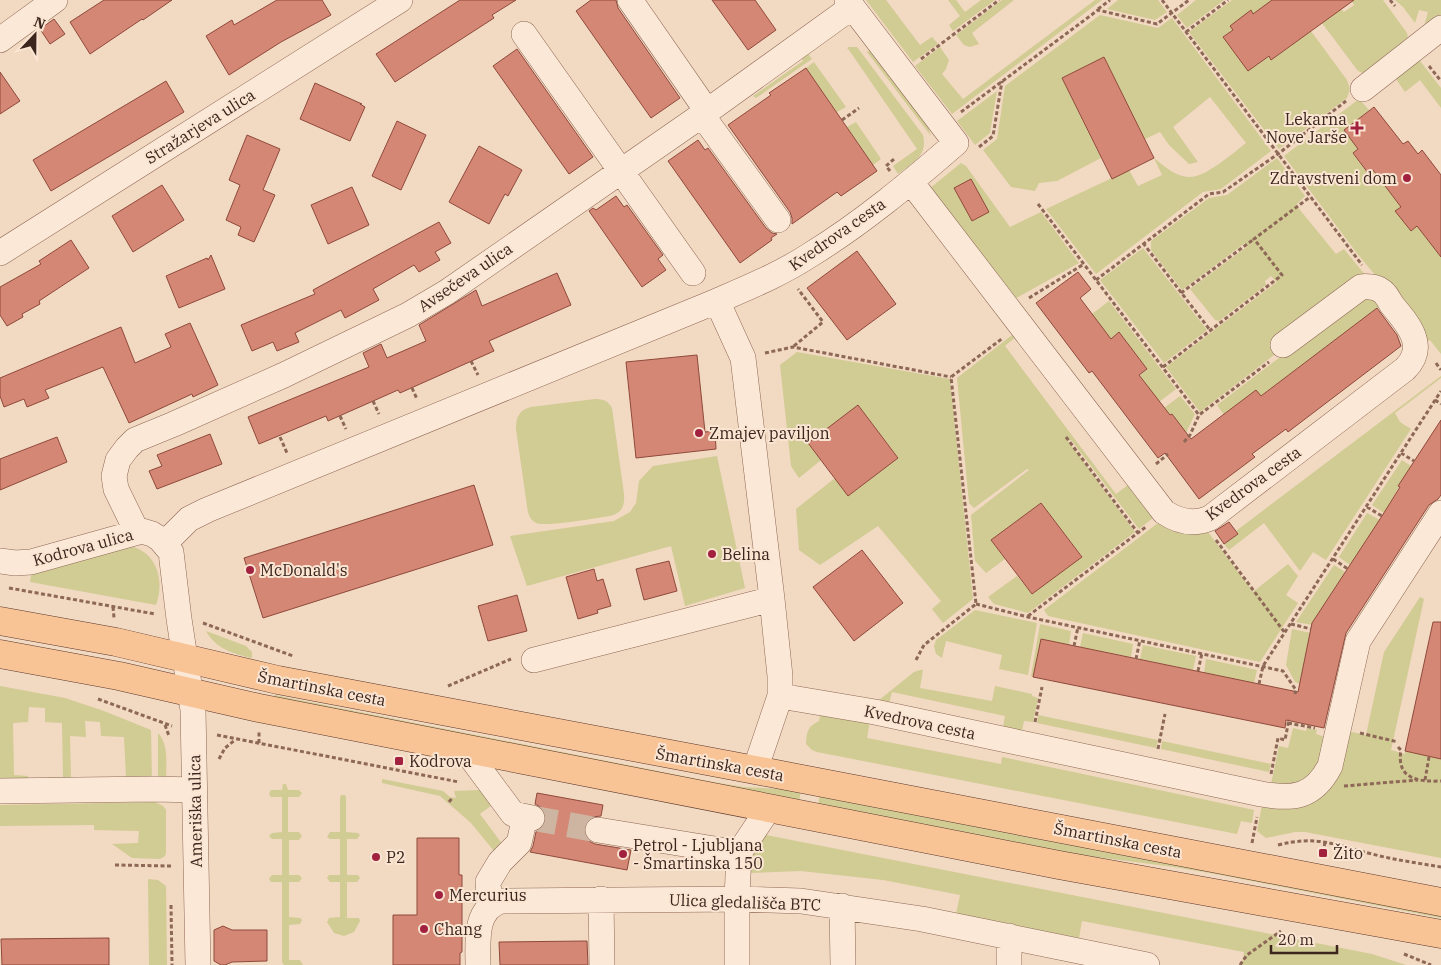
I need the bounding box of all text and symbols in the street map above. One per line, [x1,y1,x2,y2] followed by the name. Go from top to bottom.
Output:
[10,10,60,60] north arrow
[31,13,48,33] text: N
[141,84,259,168] street label: Stražarjeva ulica
[1266,109,1347,147] place label: Lekarna Nove Jarše
[1351,122,1363,134] marker: Lekarna Nove Jarše
[1270,168,1397,188] place label: Zdravstveni dom
[1401,172,1413,184] marker: Zdravstveni dom
[785,193,889,275] street label: Kvedrova cesta
[414,238,516,316] street label: Avsečeva ulica
[709,423,830,443] place label: Zmajev paviljon
[693,427,705,439] marker: Zmajev paviljon
[1201,441,1305,524] street label: Kvedrova cesta
[31,524,136,570] street label: Kodrova ulica
[722,544,770,564] place label: Belina
[706,548,718,560] marker: Belina
[260,560,348,580] place label: McDonald's
[244,564,256,576] marker: McDonald's
[256,665,388,710] street label: Šmartinska cesta
[862,700,978,744] street label: Kvedrova cesta
[654,742,786,785] street label: Šmartinska cesta
[409,751,472,771] place label: Kodrova
[184,754,206,868] street label: Ameriška ulica
[393,755,405,767] marker: Kodrova
[1052,817,1184,862] street label: Šmartinska cesta
[633,835,763,873] place label: Petrol - Ljubljana - Šmartinska 150
[1333,843,1363,863] place label: Žito
[386,847,406,867] place label: P2
[1317,847,1329,859] marker: Žito
[617,848,629,860] marker: Petrol - Ljubljana - Šmartinska 150
[370,851,382,863] marker: P2
[449,885,527,905] place label: Mercurius
[433,889,445,901] marker: Mercurius
[669,889,821,915] street label: Ulica gledališča BTC
[434,919,482,939] place label: Chang
[1271,922,1337,954] scale bar
[418,923,430,935] marker: Chang
[1278,930,1314,949] text: 20 m

